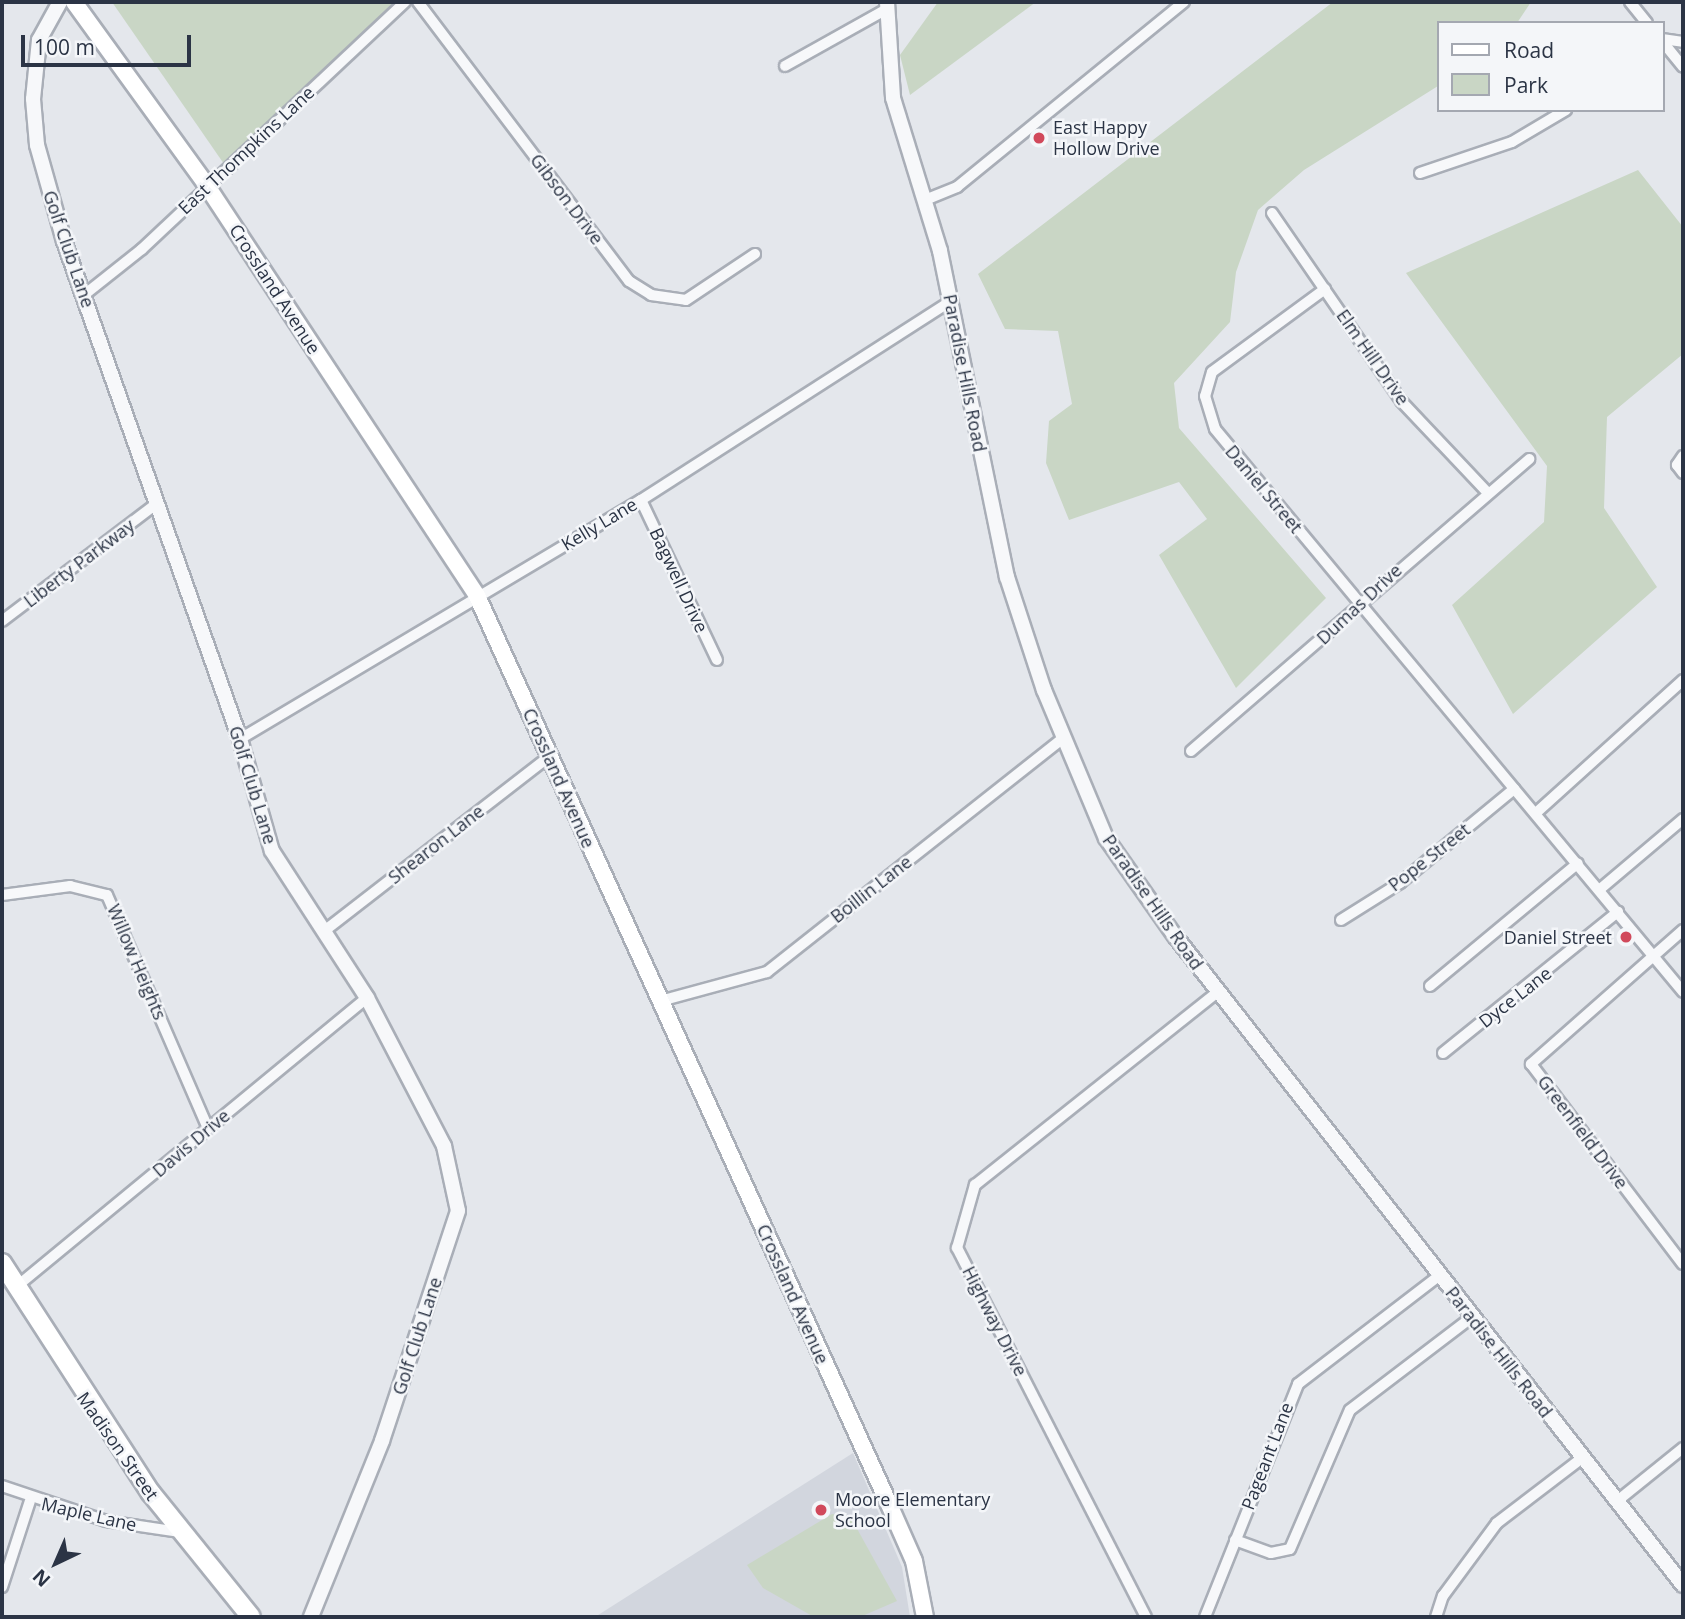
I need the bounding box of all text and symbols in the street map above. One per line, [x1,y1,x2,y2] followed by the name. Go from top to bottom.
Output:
[24,21,194,65] scale bar
[1436,21,1664,112] legend
[34,33,95,61] text: 100 m
[1504,36,1554,64] text: Road
[1504,71,1548,99] text: Park
[174,81,318,219] street label: East Thompkins Lane
[1053,117,1160,160] place label: East Happy Hollow Drive
[1031,130,1047,146] marker: East Happy Hollow Drive
[526,149,608,249] street label: Gibson Drive
[39,188,99,310] street label: Golf Club Lane
[225,220,325,358] street label: Crossland Avenue
[939,292,991,454] street label: Paradise Hills Road
[1332,305,1414,409] street label: Elm Hill Drive
[1221,441,1307,537] street label: Daniel Street
[557,493,641,555] street label: Kelly Lane
[19,514,139,612] street label: Liberty Parkway
[645,524,713,636] street label: Bagwell Drive
[1312,559,1406,649] street label: Dumas Drive
[519,705,599,851] street label: Crossland Avenue
[225,723,281,847] street label: Golf Club Lane
[384,800,488,888] street label: Shearon Lane
[1384,818,1474,896] street label: Pope Street
[1098,830,1208,974] street label: Paradise Hills Road
[826,851,916,927] street label: Boillin Lane
[103,901,171,1023] street label: Willow Heights
[1504,926,1612,948] place label: Daniel Street
[1618,929,1634,945] marker: Daniel Street
[1474,962,1556,1032] street label: Dyce Lane
[1533,1071,1633,1193] street label: Greenfield Drive
[148,1105,234,1181] street label: Davis Drive
[753,1221,833,1367] street label: Crossland Avenue
[958,1262,1032,1380] street label: Highway Drive
[388,1274,446,1398] street label: Golf Club Lane
[1441,1282,1557,1422] street label: Paradise Hills Road
[73,1388,163,1504] street label: Madison Street
[1237,1399,1297,1513] street label: Pageant Lane
[835,1489,990,1532] place label: Moore Elementary School
[39,1493,139,1535] street label: Maple Lane
[813,1502,829,1518] marker: Moore Elementary School
[21,1528,91,1598] north arrow
[27,1563,56,1593] text: N

